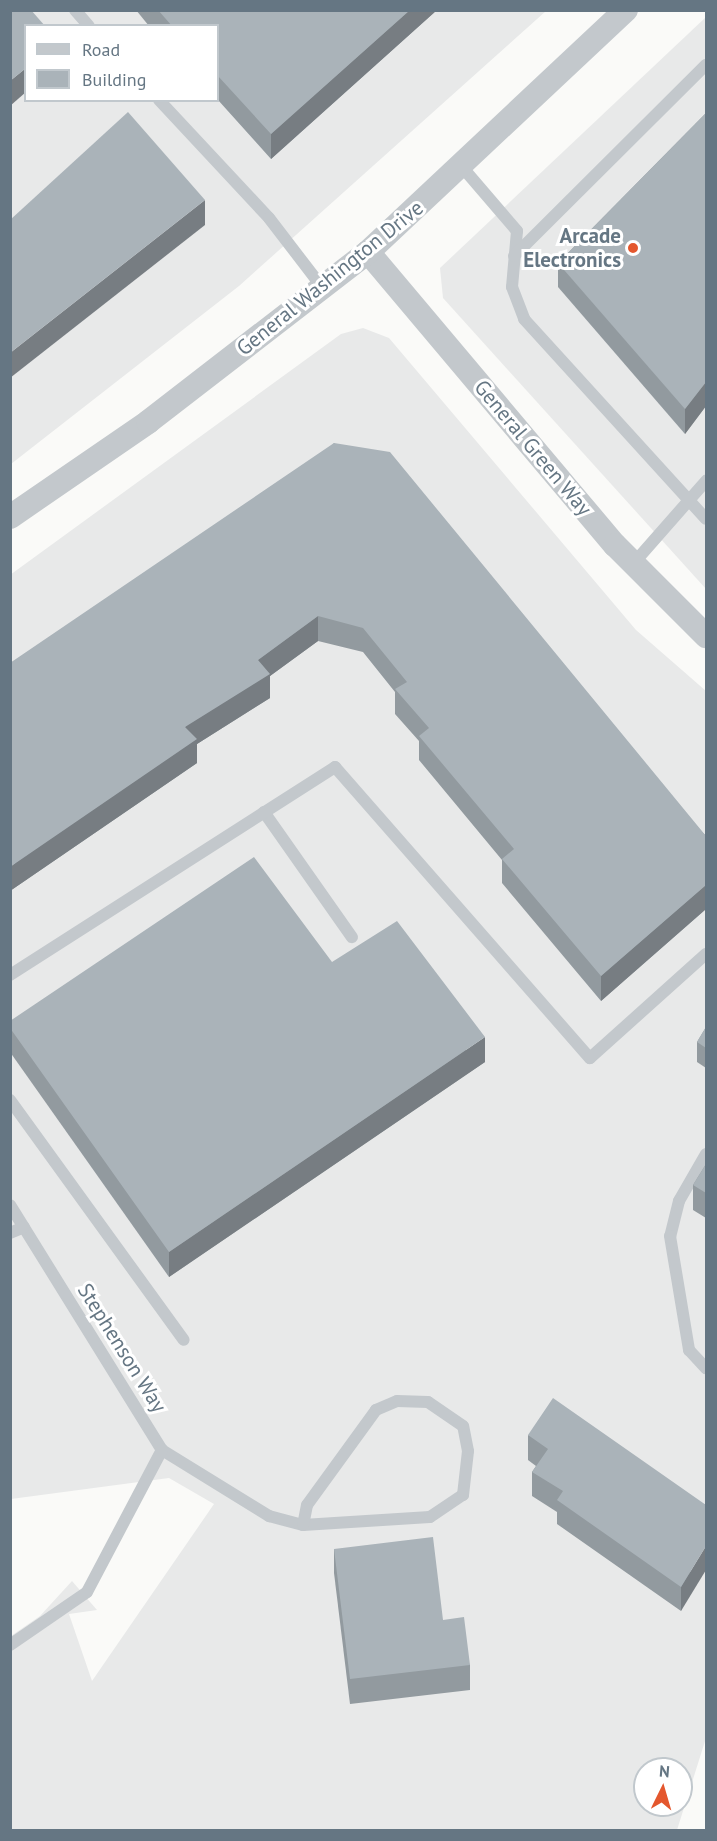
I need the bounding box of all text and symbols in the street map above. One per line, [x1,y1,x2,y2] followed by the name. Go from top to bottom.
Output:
[24,24,219,102] legend
[82,38,120,61] text: Road
[82,68,146,91] text: Building
[232,195,428,361] street label: General Washington Drive
[523,223,621,273] place label: Arcade Electronics
[626,241,640,255] marker: Arcade Electronics
[469,375,597,521] street label: General Green Way
[72,1279,172,1417] street label: Stephenson Way
[633,1757,693,1817] north arrow
[658,1761,670,1781] text: N

